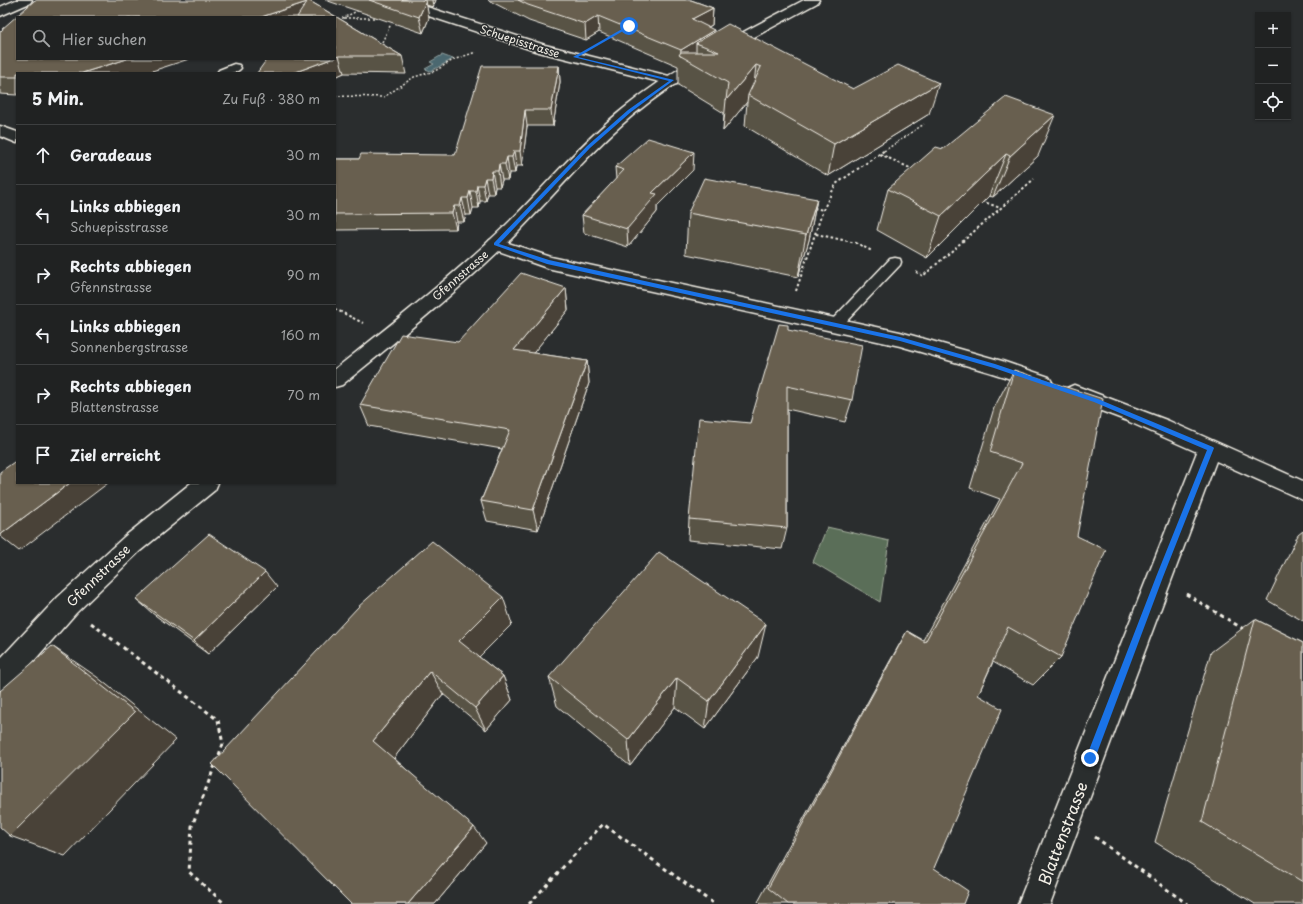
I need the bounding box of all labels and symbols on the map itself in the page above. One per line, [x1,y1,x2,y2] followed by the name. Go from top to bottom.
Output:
[620,17,638,35] route start
[478,20,562,62] street label: Schuepisstrasse
[428,246,492,304] street label: Gfennstrasse
[62,540,134,610] street label: Gfennstrasse
[1081,749,1099,767] route end
[1031,778,1093,888] street label: Blattenstrasse

